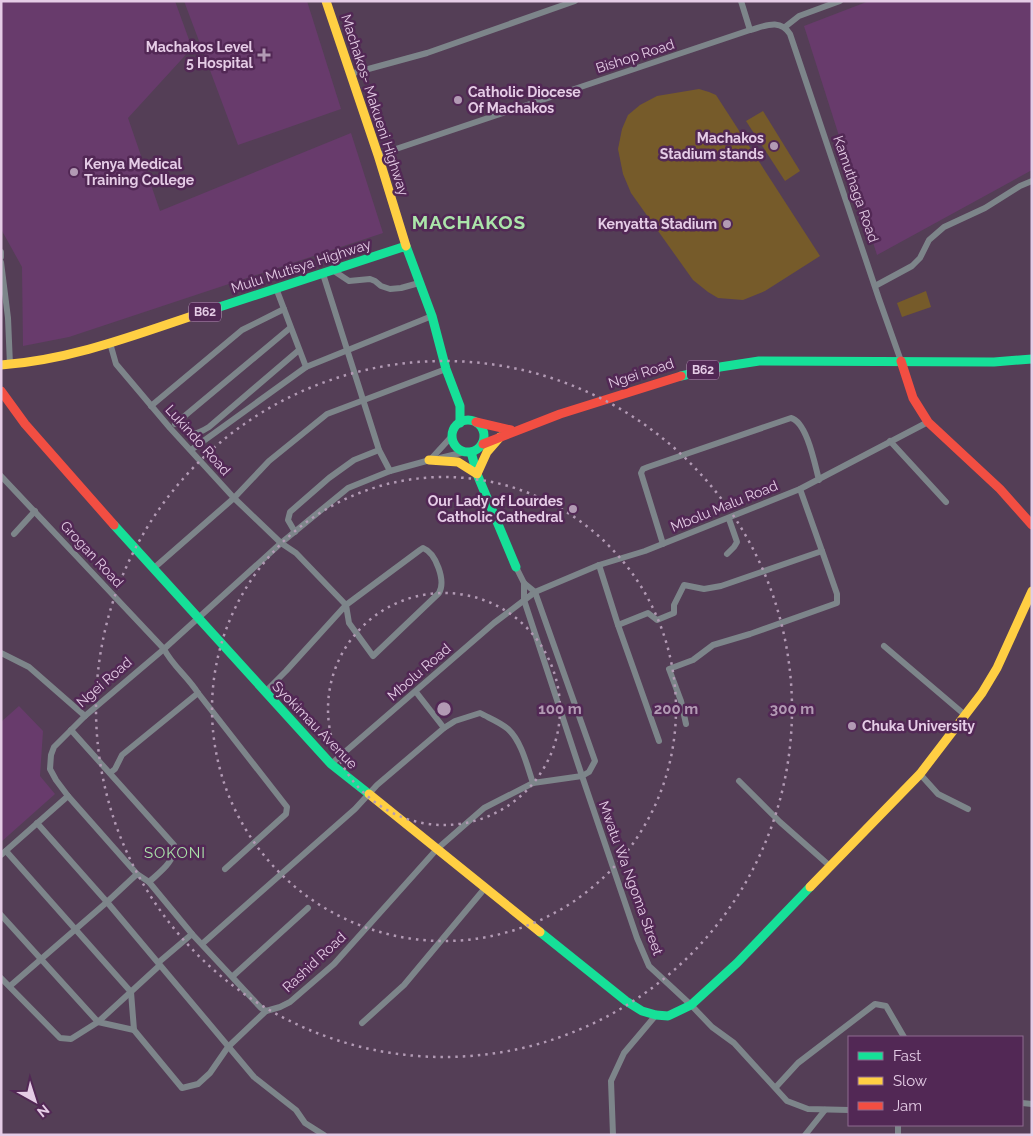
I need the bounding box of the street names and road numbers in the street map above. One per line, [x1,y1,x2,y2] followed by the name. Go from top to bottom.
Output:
[338,12,412,198] street label: Machakos- Makueni Highway
[594,36,676,76] street label: Bishop Road
[830,134,882,244] street label: Kamuthaga Road
[229,236,373,296] street label: Mulu Mutisya Highway
[189,302,221,322] road number: B62
[606,355,676,391] street label: Ngei Road
[687,360,719,380] road number: B62
[162,401,234,479] street label: Lukindo Road
[668,477,780,535] street label: Mbolu Malu Road
[57,518,127,590] street label: Grogan Road
[384,640,454,704] street label: Mbolu Road
[73,654,135,710] street label: Ngei Road
[269,678,361,772] street label: Syokimau Avenue
[596,799,666,958] street label: Mwatu Wa Ngoma Street
[279,929,349,995] street label: Rashid Road

